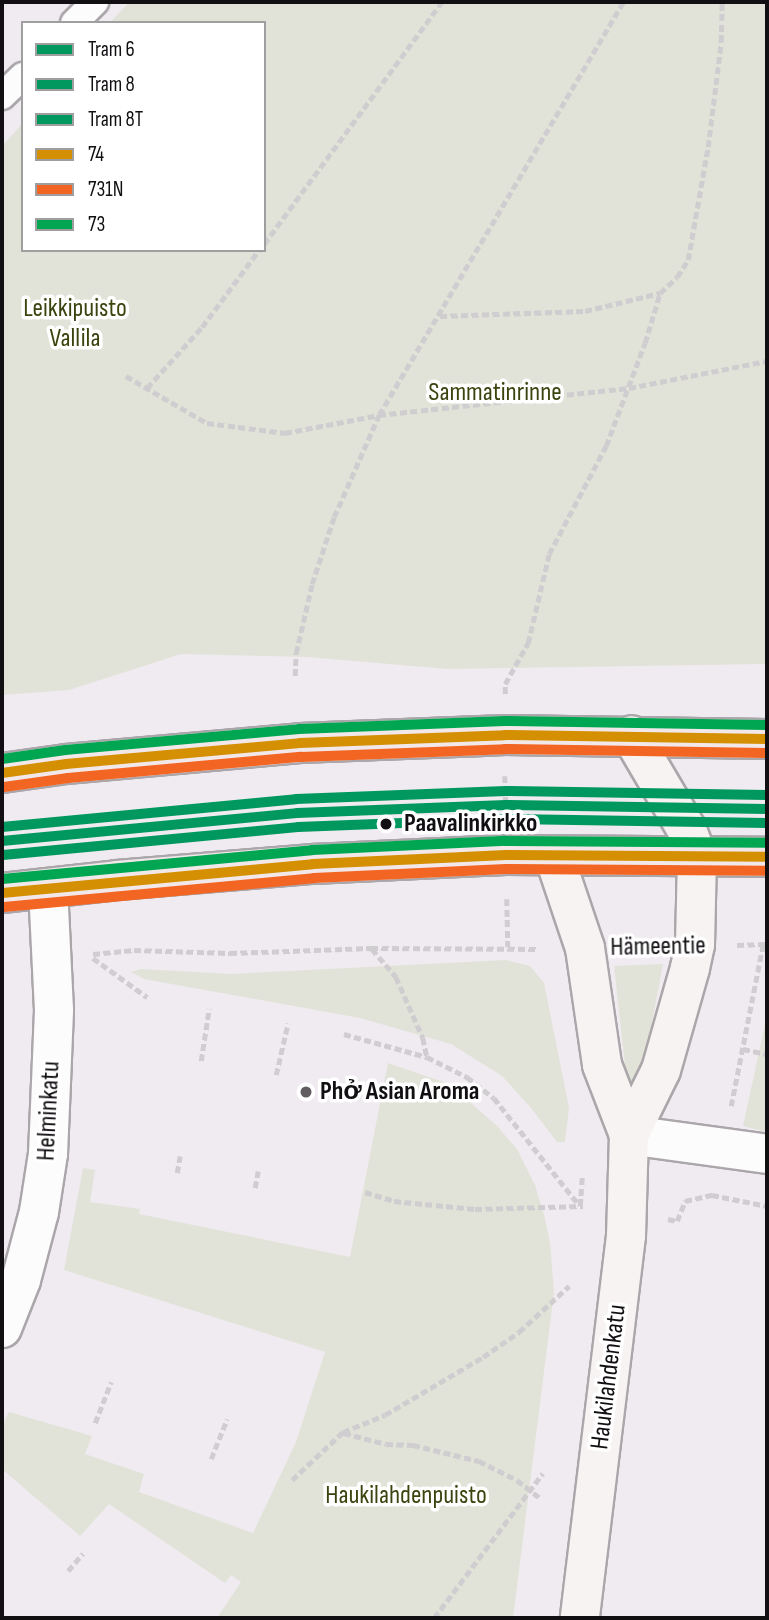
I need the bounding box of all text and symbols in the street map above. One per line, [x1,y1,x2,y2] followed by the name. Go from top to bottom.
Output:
[21,21,266,252] legend
[88,37,135,62] text: Tram 6
[88,72,135,97] text: Tram 8
[88,107,143,132] text: Tram 8T
[88,142,104,167] text: 74
[88,177,123,202] text: 731N
[88,212,105,237] text: 73
[23,293,127,354] park label: Leikkipuisto Vallila
[428,377,562,409] park label: Sammatinrinne
[404,808,537,840] place label: Paavalinkirkko
[374,812,398,836] marker: Paavalinkirkko
[610,931,706,963] street label: Hämeentie
[31,1060,67,1162] street label: Helminkatu
[320,1076,480,1108] place label: Phở Asian Aroma
[298,1084,314,1100] marker: Phở Asian Aroma
[585,1303,633,1451] street label: Haukilahdenkatu
[325,1480,487,1512] park label: Haukilahdenpuisto

